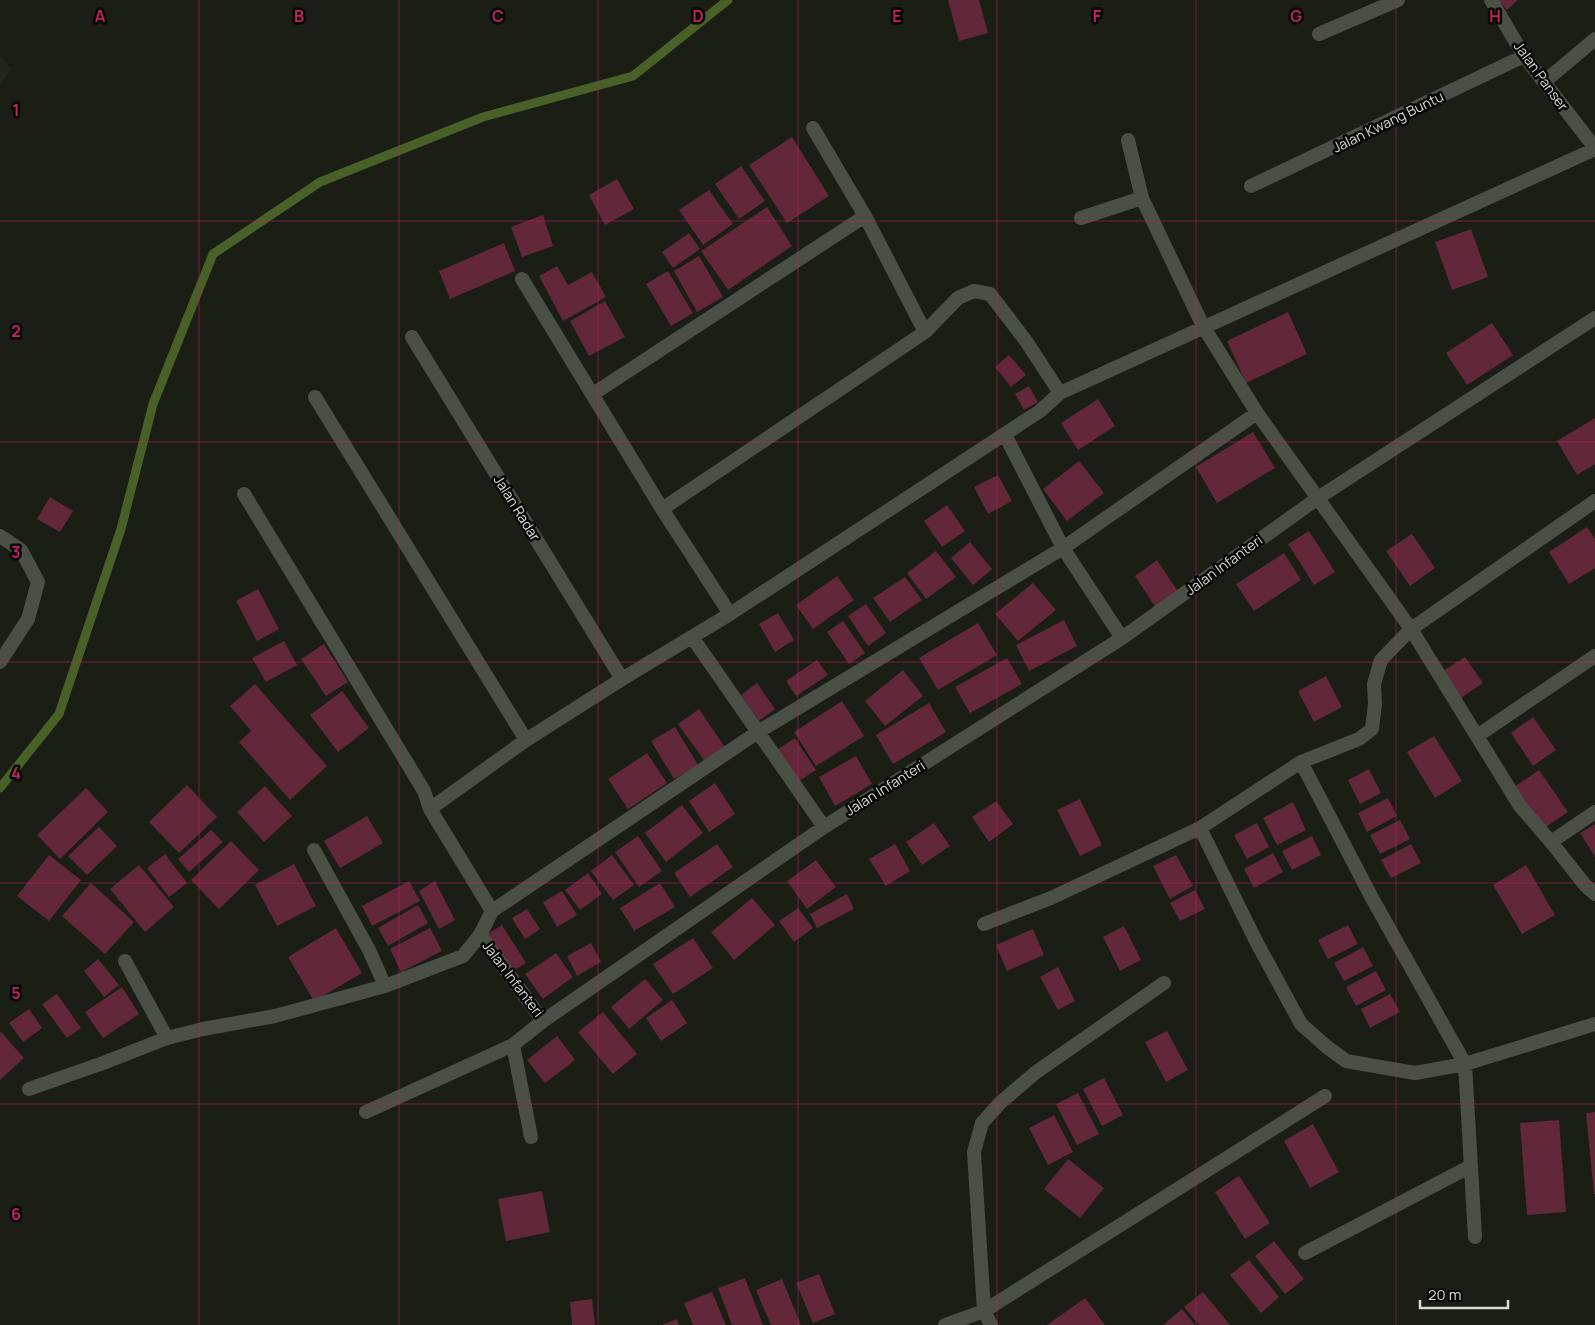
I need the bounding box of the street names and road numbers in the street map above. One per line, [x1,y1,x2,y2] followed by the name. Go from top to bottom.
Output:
[1510,37,1573,114] street label: Jalan Panser
[1329,86,1446,157] street label: Jalan Kwang Buntu
[490,471,545,544] street label: Jalan Radar
[1181,530,1266,599] street label: Jalan Infanteri
[841,755,928,820] street label: Jalan Infanteri
[479,937,548,1021] street label: Jalan Infanteri

